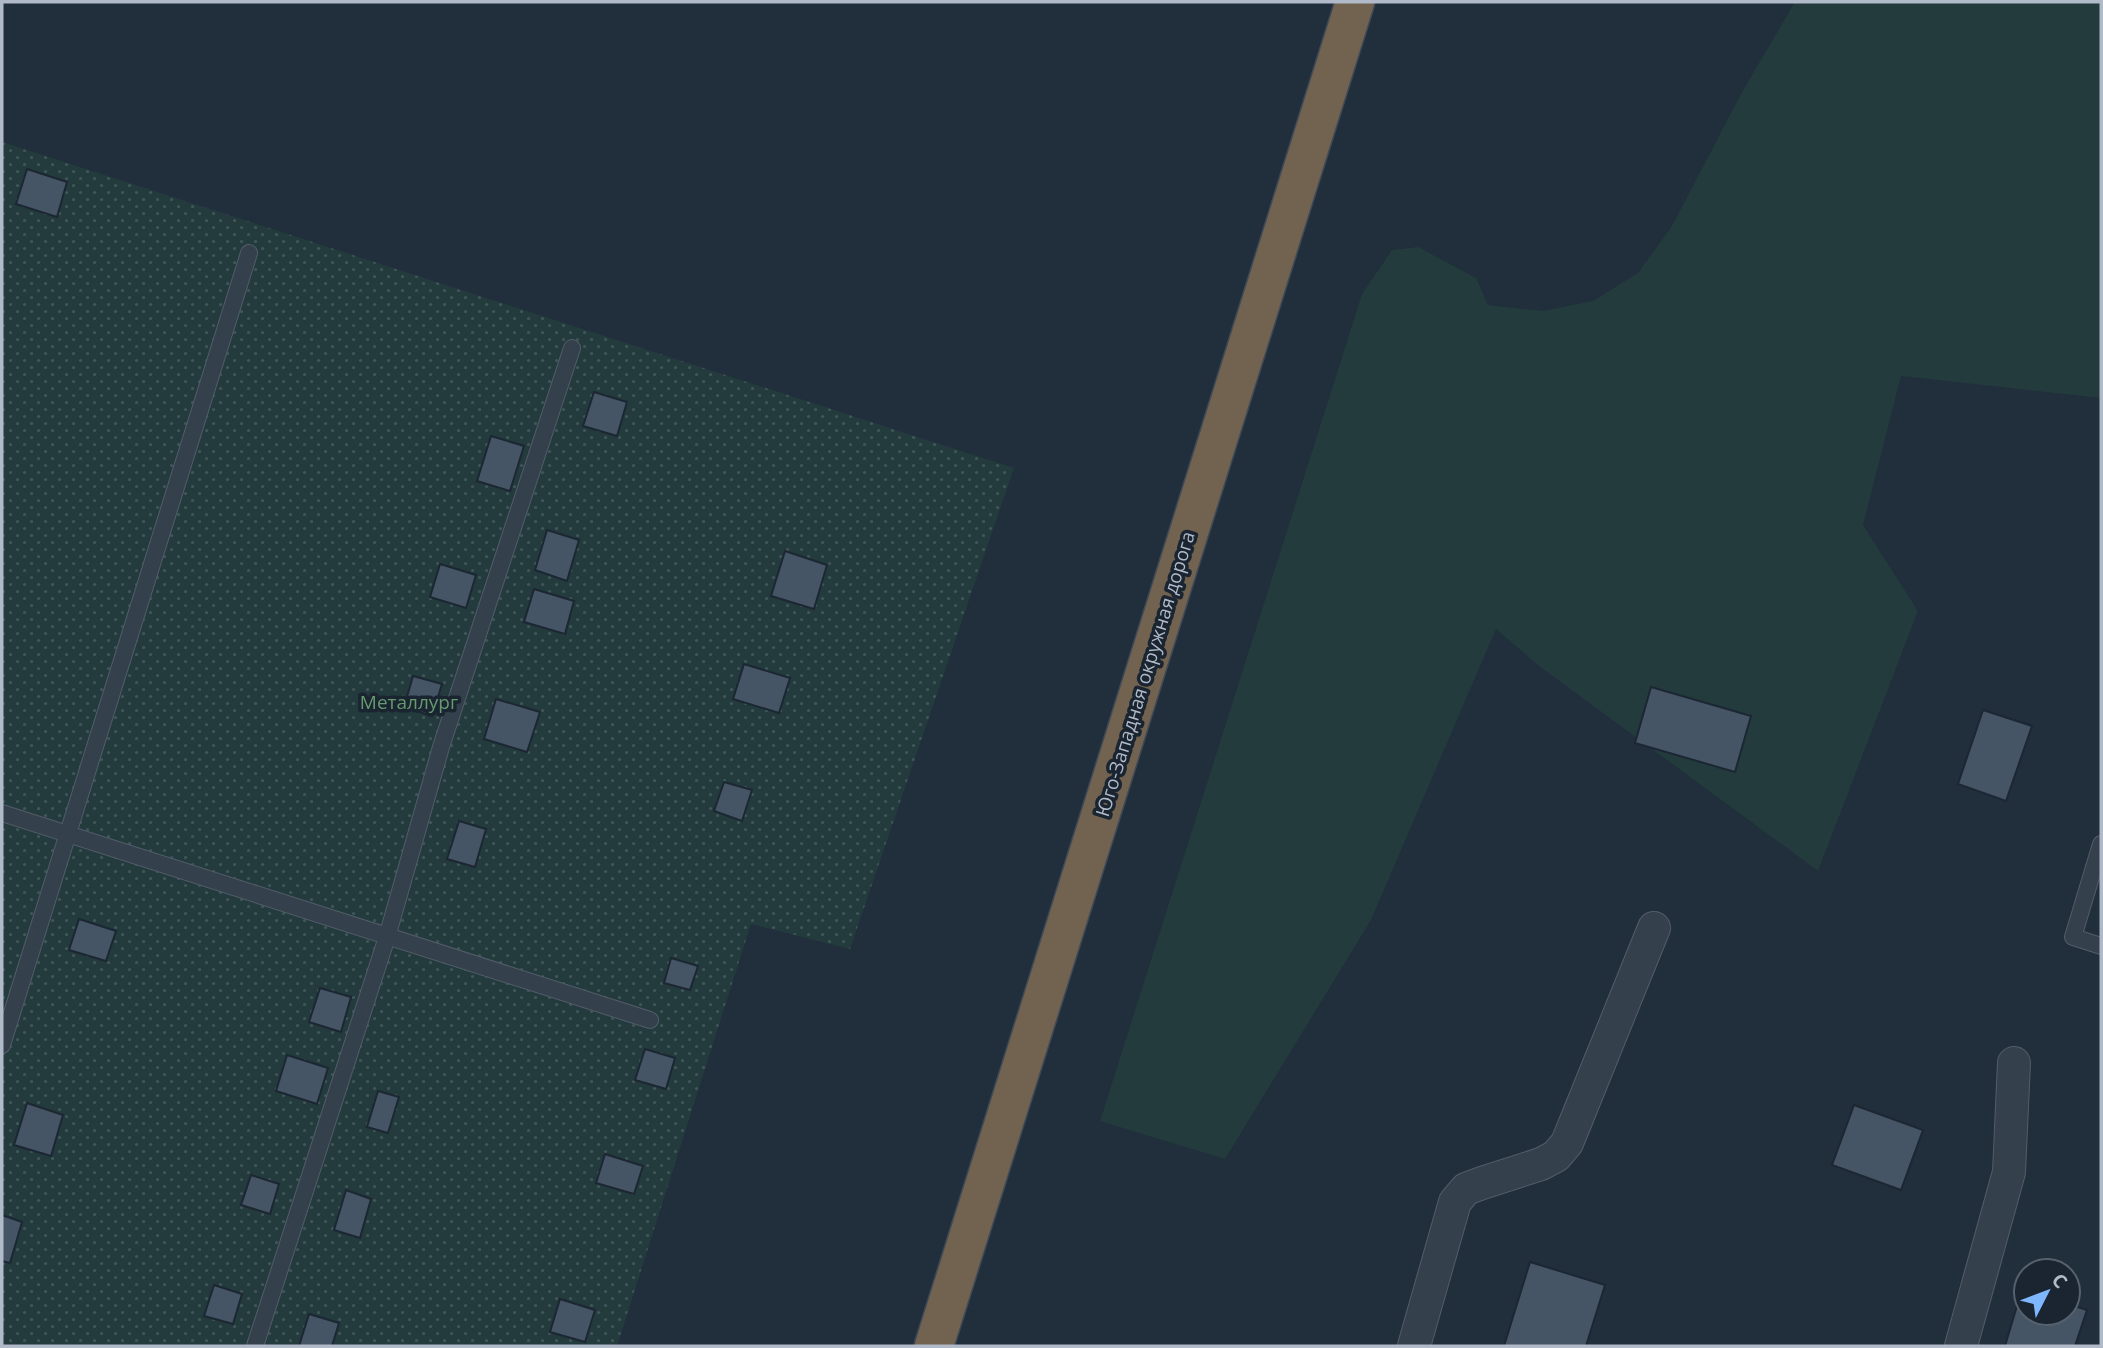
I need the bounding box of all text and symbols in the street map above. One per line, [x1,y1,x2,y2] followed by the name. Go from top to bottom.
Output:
[1089,528,1201,820] street label: Юго-Западная окружная дорога
[360,689,458,715] park label: Металлург
[2012,1257,2082,1327] north arrow
[2046,1267,2073,1294] text: С

